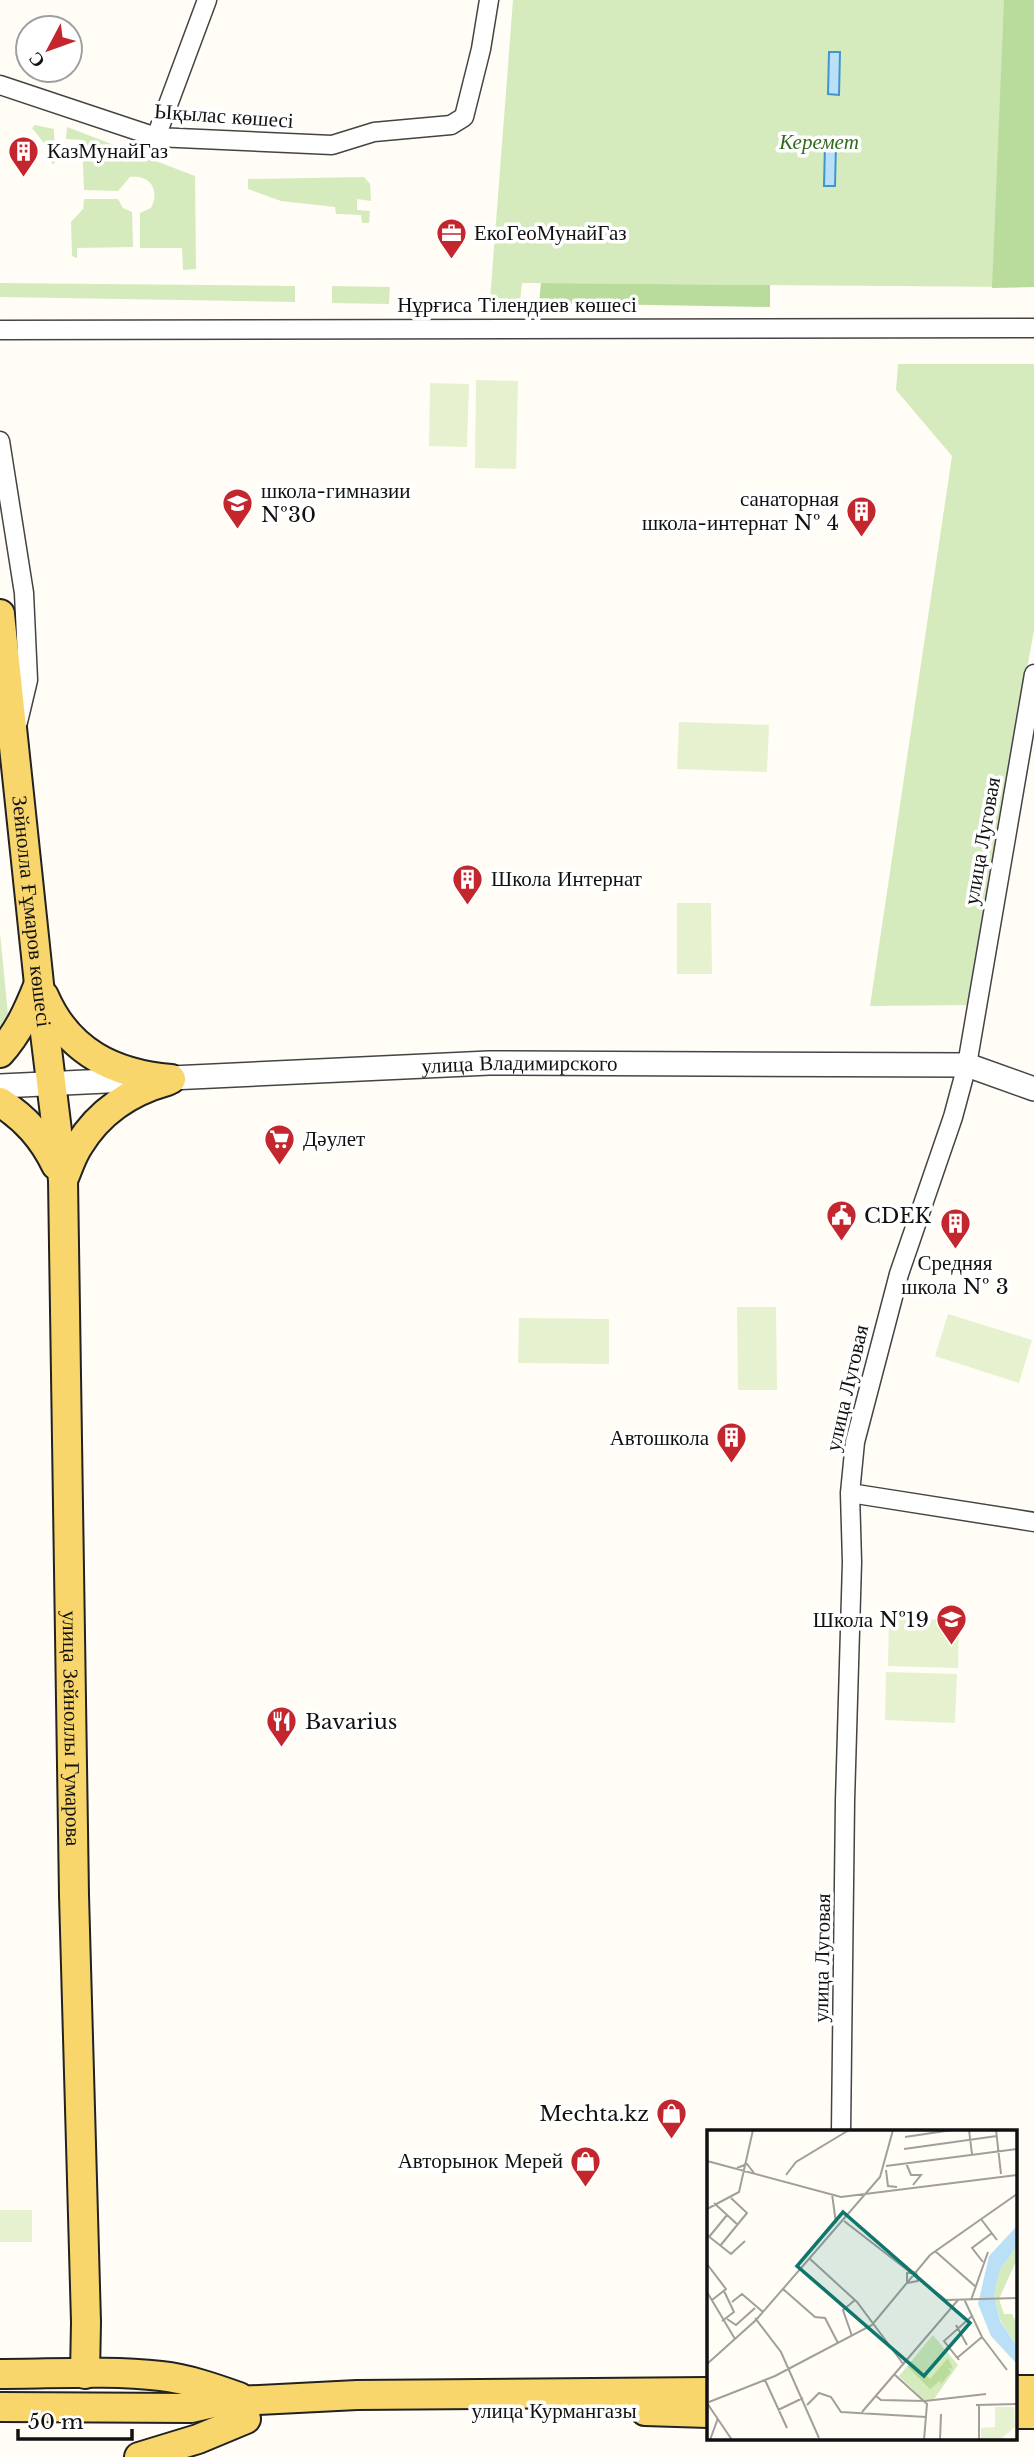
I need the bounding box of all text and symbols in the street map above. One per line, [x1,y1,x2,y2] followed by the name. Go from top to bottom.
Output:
[14,14,84,84] north arrow
[23,47,50,73] text: С
[153,98,295,134] street label: Ықылас көшесі
[778,129,859,155] park label: Керемет
[7,134,41,178] building icon: КазМунайГаз
[47,138,168,164] place label: КазМунайГаз
[434,216,468,260] office icon: ЕкоГеоМунайГаз
[474,220,627,246] place label: ЕкоГеоМунайГаз
[397,292,637,318] street label: Нұрғиса Тілендиев көшесі
[261,478,411,528] place label: школа-гимназии №30
[221,486,255,530] school or university icon: школа-гимназии №30
[642,486,839,536] place label: санаторная школа-интернат № 4
[845,494,879,538] building icon: санаторная школа-интернат № 4
[958,775,1006,907] street label: улица Луговая
[6,794,57,1029] street label: Зейнолла Ғұмаров көшесі
[451,862,485,906] building icon: Школа Интернат
[491,866,642,892] place label: Школа Интернат
[421,1050,618,1079] street label: улица Владимирского
[263,1122,297,1166] supermarket icon: Дәулет
[303,1126,365,1152] place label: Дәулет
[824,1199,858,1243] public building icon: CDEK
[864,1203,931,1229] place label: CDEK
[938,1206,972,1250] building icon: Средняя школа № 3
[901,1250,1009,1300] place label: Средняя школа № 3
[820,1322,874,1454] street label: улица Луговая
[715,1421,749,1465] building icon: Автошкола
[610,1425,710,1451] place label: Автошкола
[935,1603,969,1647] school or university icon: Школа №19
[813,1607,929,1633] place label: Школа №19
[57,1610,86,1847] street label: улица Зейноллы Гумарова
[265,1705,299,1749] restaurant icon: Bavarius
[305,1709,397,1735] place label: Bavarius
[808,1893,836,2023] street label: улица Луговая
[655,2097,689,2141] shop icon: Mechta.kz
[539,2101,649,2127] place label: Mechta.kz
[707,2130,1016,2440] inset map
[569,2144,603,2188] shop icon: Авторынок Мерей
[398,2148,563,2174] place label: Авторынок Мерей
[18,2398,131,2442] scale bar
[471,2398,637,2424] street label: улица Курмангазы
[28,2409,84,2435] text: 50 m

